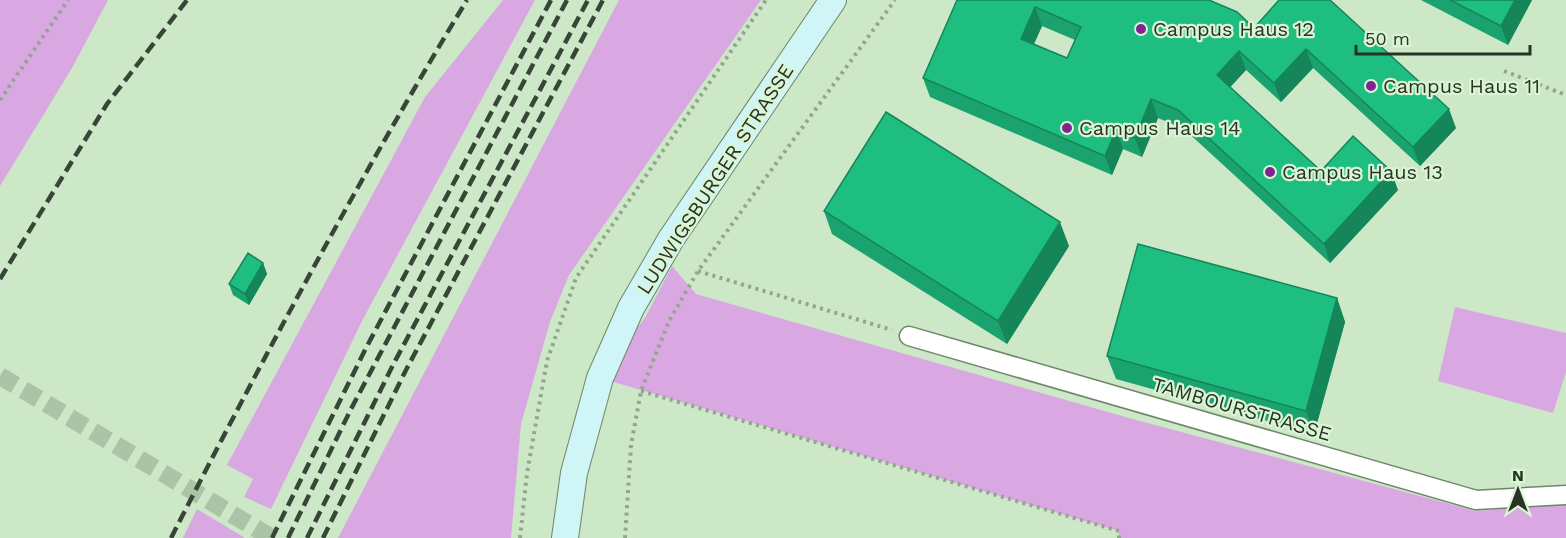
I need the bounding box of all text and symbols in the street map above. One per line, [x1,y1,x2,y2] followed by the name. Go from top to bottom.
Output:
[1153,17,1314,41] place label: Campus Haus 12
[1356,18,1530,56] scale bar
[1134,22,1148,36] marker: Campus Haus 12
[1365,28,1410,49] text: 50 m
[632,60,798,298] street label: LUDWIGSBURGER STRASSE
[1383,74,1540,98] place label: Campus Haus 11
[1364,79,1378,93] marker: Campus Haus 11
[1079,116,1241,140] place label: Campus Haus 14
[1060,121,1074,135] marker: Campus Haus 14
[1282,160,1443,184] place label: Campus Haus 13
[1263,165,1277,179] marker: Campus Haus 13
[1150,372,1334,446] street label: TAMBOURSTRASSE
[1488,460,1548,520] north arrow
[1512,466,1524,485] text: N

